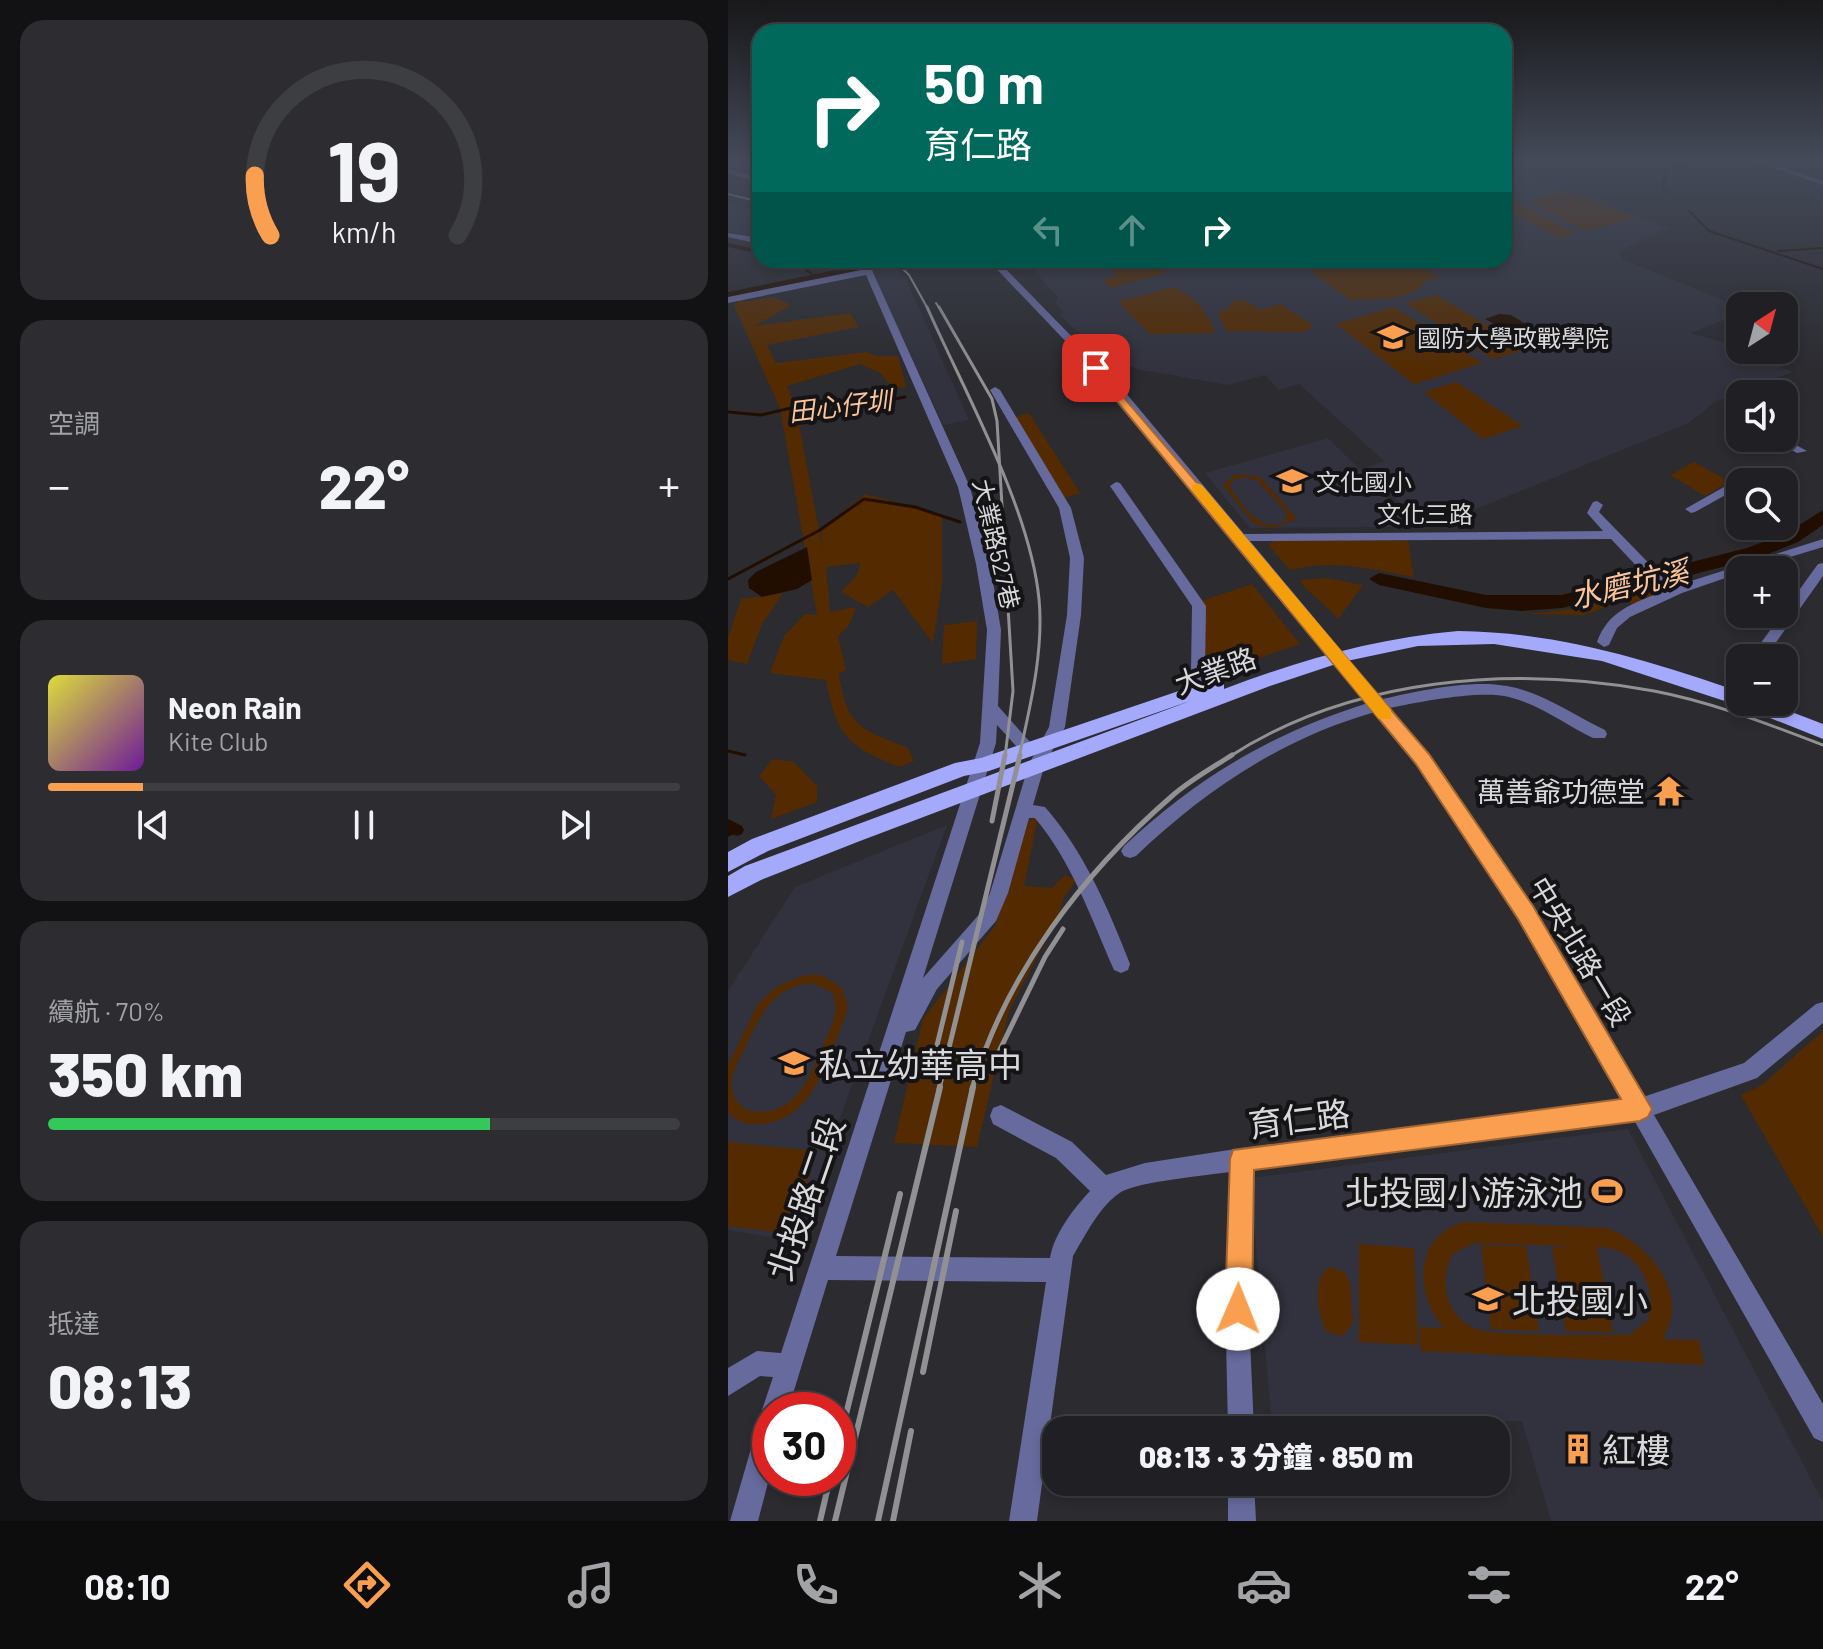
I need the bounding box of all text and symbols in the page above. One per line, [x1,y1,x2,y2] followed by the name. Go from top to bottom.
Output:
[924,48,1044,115] text: 50 m
[792,56,896,160] icon: right
[327,119,401,219] text: 19
[924,122,1032,165] text: 育仁路
[1026,208,1070,252] icon: left
[1110,208,1154,252] icon: ahead
[1194,208,1238,252] icon: right
[332,214,396,249] text: km/h
[1726,292,1798,364] north arrow
[1726,292,1798,716] map controls
[1376,320,1410,354] school or university icon: 國防大學政戰學院
[1417,323,1609,352] place label: 國防大學政戰學院
[1062,334,1130,402] pin
[1074,346,1118,390] icon: arrive
[1726,380,1798,452] button: sound
[786,383,897,427] water label: 田心仔圳
[48,407,100,438] text: 空調
[319,449,409,521] text: 22°
[48,458,70,511] text: −
[658,458,680,511] text: +
[1275,464,1309,498] school or university icon: 文化國小
[1316,467,1412,496] place label: 文化國小
[1726,468,1798,540] button: search
[968,476,1026,612] street label: 大業路527巷
[1377,499,1473,528] street label: 文化三路
[1566,551,1695,614] water label: 水磨坑溪
[1726,556,1798,628] button: +
[1170,640,1260,700] street label: 大業路
[1726,644,1798,716] button: −
[168,689,302,725] text: Neon Rain
[168,725,269,756] text: Kite Club
[1477,774,1645,808] place label: 萬善爺功德堂
[1652,774,1686,808] temple icon: 萬善爺功德堂
[131,803,175,847] icon: previous
[342,803,386,847] icon: pause
[553,803,597,847] icon: next
[1523,870,1639,1032] street label: 中央北路一段
[48,995,165,1026] text: 續航 · 70%
[48,1037,243,1109] text: 350 km
[818,1043,1022,1084] place label: 私立幼華高中
[777,1046,811,1080] school or university icon: 私立幼華高中
[1246,1091,1352,1145] street label: 育仁路
[758,1111,852,1285] street label: 北投路二段
[1345,1171,1583,1212] place label: 北投國小游泳池
[1590,1174,1624,1208] sports icon: 北投國小游泳池
[1196,1267,1280,1351] position arrow
[1512,1279,1648,1320] place label: 北投國小
[1471,1282,1505,1316] school or university icon: 北投國小
[48,1307,100,1338] text: 抵達
[48,1349,192,1421] text: 08:13
[752,1392,856,1496] speed limit sign: 30
[1602,1429,1670,1470] place label: 紅樓
[1561,1432,1595,1466] building icon: 紅樓
[1139,1438,1413,1474] text: 08:13 · 3 分鐘 · 850 m
[339,1557,395,1613] icon: directions
[563,1557,619,1613] icon: music
[788,1557,844,1613] icon: phone
[1012,1557,1068,1613] icon: climate
[1236,1557,1292,1613] icon: car
[1461,1557,1517,1613] icon: filters
[84,1564,171,1607] text: 08:10
[1685,1564,1739,1607] text: 22°

